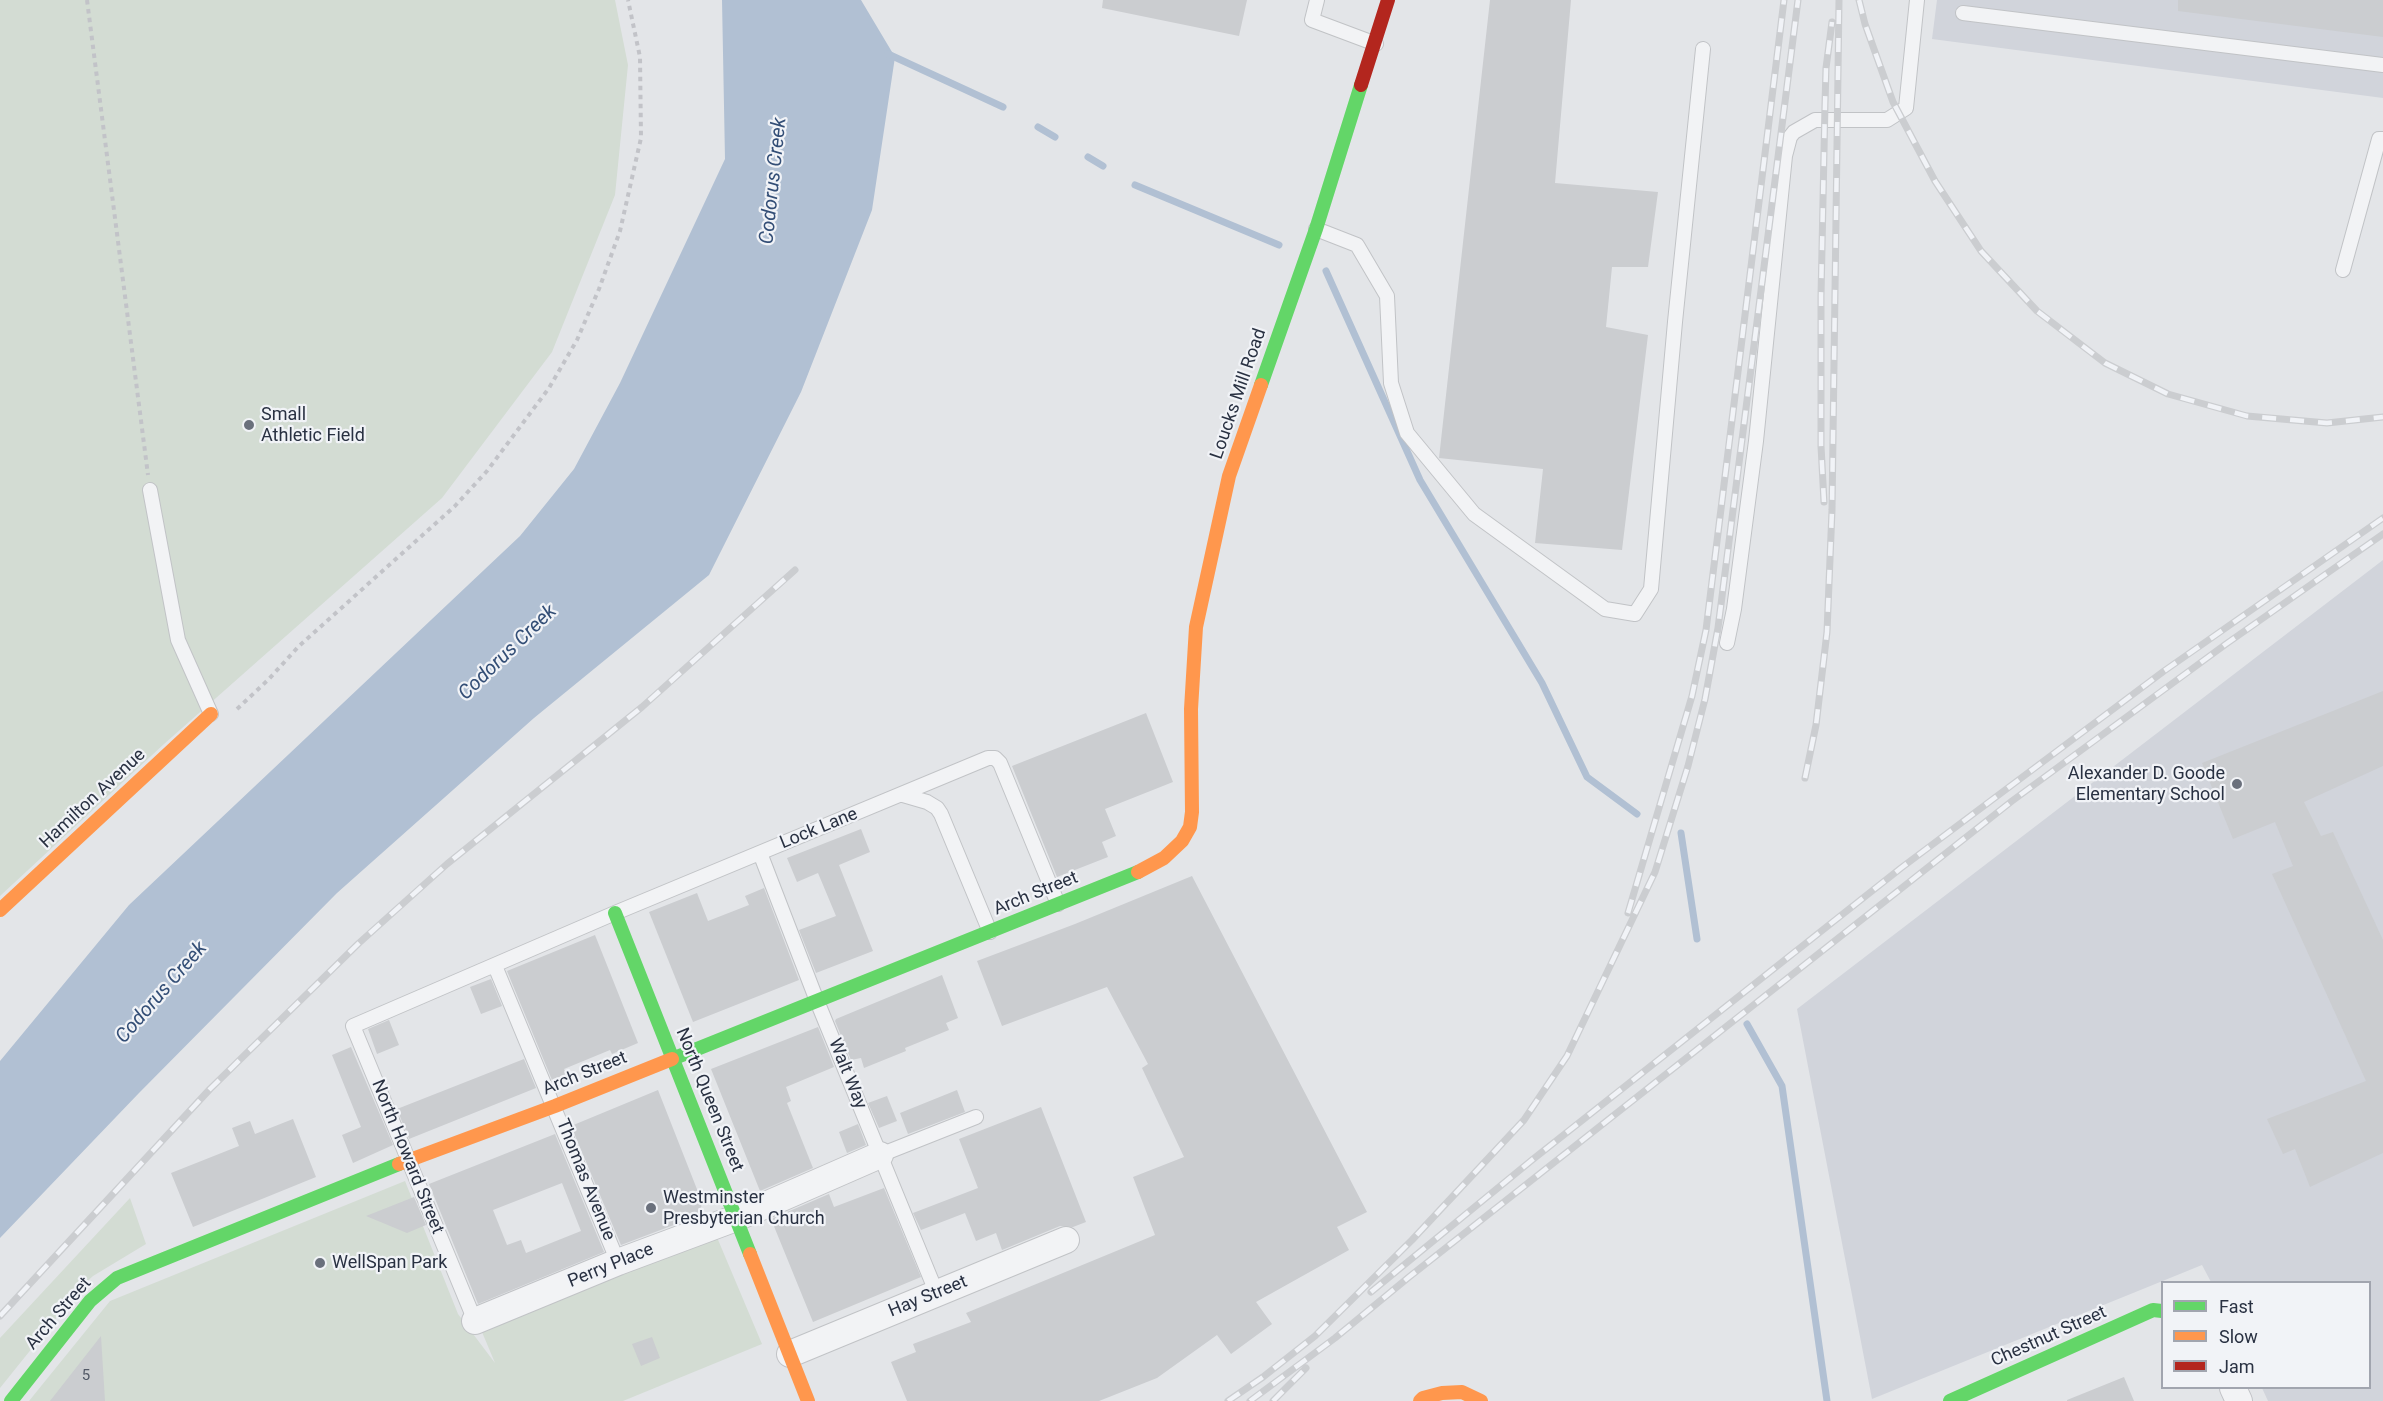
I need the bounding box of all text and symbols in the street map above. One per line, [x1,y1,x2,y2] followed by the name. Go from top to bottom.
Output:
[755,116,793,246] water label: Codorus Creek
[1207,326,1271,462] street label: Loucks Mill Road
[261,404,365,446] place label: Small Athletic Field
[242,418,256,432] marker: Small Athletic Field
[454,600,562,706] water label: Codorus Creek
[36,745,150,853] street label: Hamilton Avenue
[2068,763,2225,806] place label: Alexander D. Goode Elementary School
[2230,777,2244,791] marker: Alexander D. Goode Elementary School
[777,804,861,854] street label: Lock Lane
[991,867,1081,921] street label: Arch Street
[111,937,213,1049] water label: Codorus Creek
[670,1025,748,1175] street label: North Queen Street
[823,1036,871,1112] street label: Walt Way
[540,1047,630,1101] street label: Arch Street
[366,1077,448,1237] street label: North Howard Street
[551,1116,619,1244] street label: Thomas Avenue
[663,1187,825,1230] place label: Westminster Presbyterian Church
[644,1201,658,1215] marker: Westminster Presbyterian Church
[565,1239,657,1293] street label: Perry Place
[332,1252,447,1274] place label: WellSpan Park
[313,1256,327,1270] marker: WellSpan Park
[885,1271,971,1323] street label: Hay Street
[22,1273,96,1355] street label: Arch Street
[2161,1281,2371,1389] legend
[2219,1296,2254,1317] text: Fast
[1988,1302,2110,1372] street label: Chestnut Street
[2219,1326,2258,1347] text: Slow
[2219,1356,2255,1377] text: Jam
[82,1367,90,1385] house number: 5

